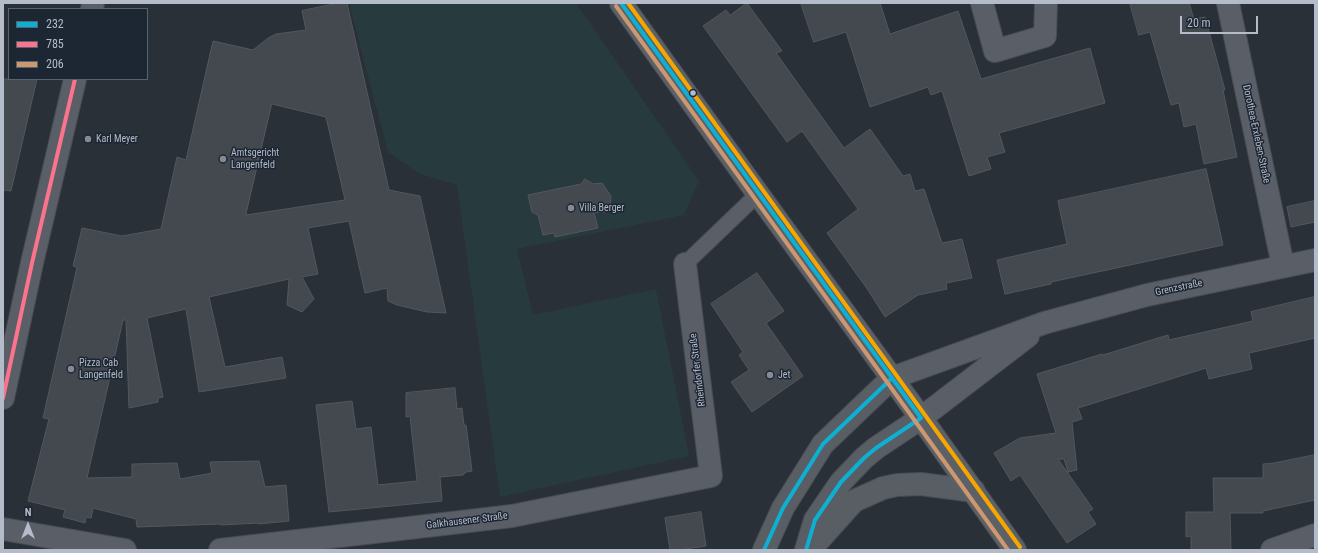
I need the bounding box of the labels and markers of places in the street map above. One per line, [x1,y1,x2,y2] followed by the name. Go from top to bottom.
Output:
[688,88,698,98] unlabelled marker
[96,133,138,145] place label: Karl Meyer
[83,134,93,144] marker: Karl Meyer
[231,147,279,170] place label: Amtsgericht Langenfeld
[218,154,228,164] marker: Amtsgericht Langenfeld
[579,202,624,214] place label: Villa Berger
[566,203,576,213] marker: Villa Berger
[79,357,123,380] place label: Pizza Cab Langenfeld
[66,364,76,374] marker: Pizza Cab Langenfeld
[778,369,790,381] place label: Jet
[765,370,775,380] marker: Jet

